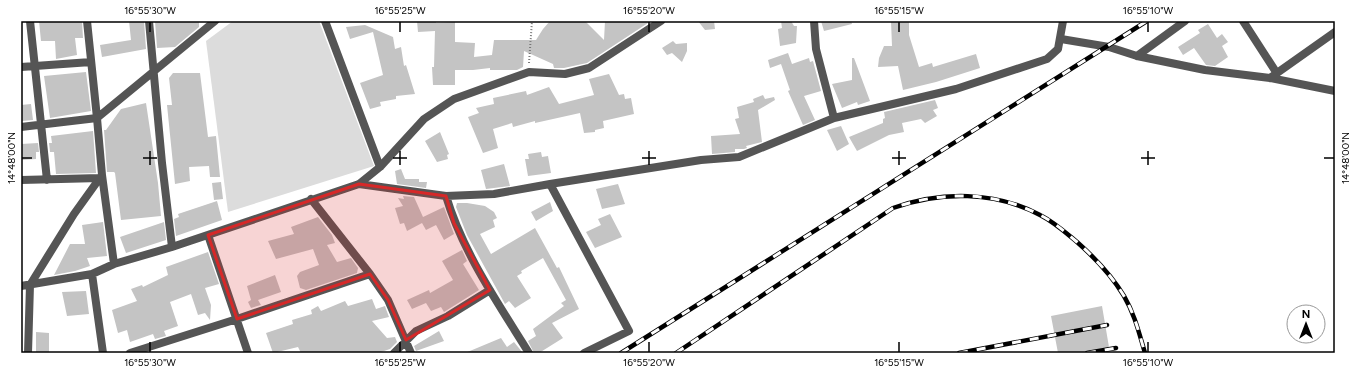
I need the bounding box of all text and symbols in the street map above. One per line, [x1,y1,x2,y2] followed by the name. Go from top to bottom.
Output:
[124,4,176,17] text: 16°55'30"W
[374,4,426,17] text: 16°55'25"W
[623,4,675,17] text: 16°55'20"W
[874,4,924,17] text: 16°55'15"W
[1123,4,1174,17] text: 16°55'10"W
[5,132,18,184] text: 14°48'00"N
[1339,132,1352,184] text: 14°48'00"N
[1286,304,1326,344] north arrow
[1302,308,1310,321] text: N
[124,356,176,369] text: 16°55'30"W
[374,356,426,369] text: 16°55'25"W
[623,356,675,369] text: 16°55'20"W
[874,356,924,369] text: 16°55'15"W
[1123,356,1174,369] text: 16°55'10"W

